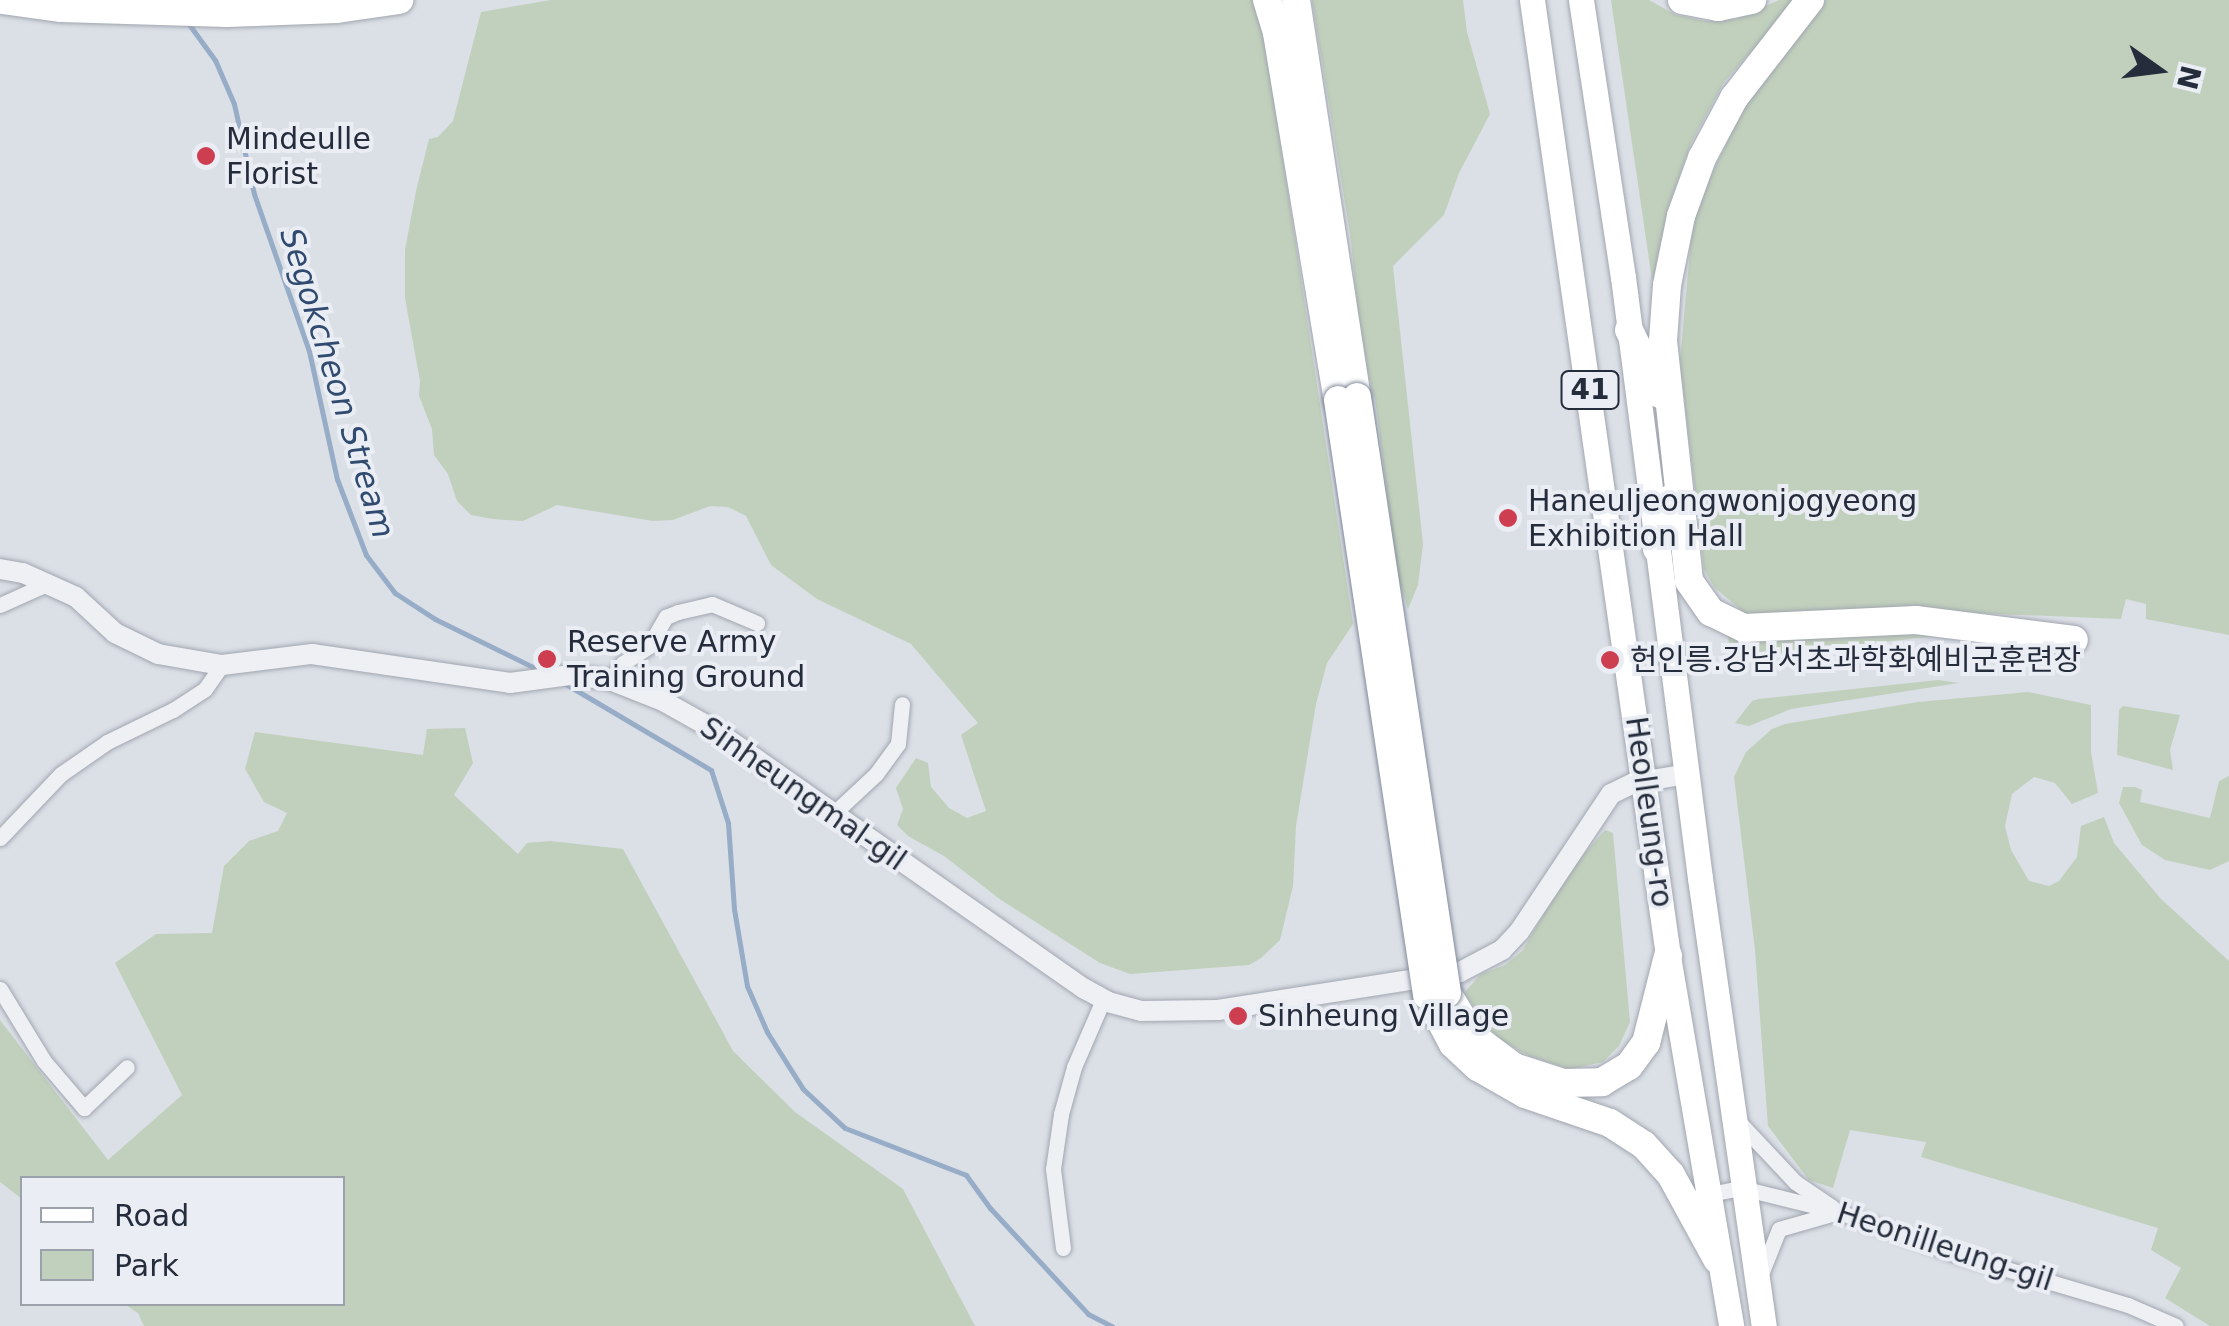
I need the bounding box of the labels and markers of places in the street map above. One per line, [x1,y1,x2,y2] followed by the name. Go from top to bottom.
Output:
[226,121,371,192] place label: Mindeulle Florist
[195,145,217,167] marker: Mindeulle Florist
[1528,483,1917,554] place label: Haneuljeongwonjogyeong Exhibition Hall
[1497,507,1519,529] marker: Haneuljeongwonjogyeong Exhibition Hall
[567,624,805,694] place label: Reserve Army Training Ground
[1630,642,2081,678] place label: 헌인릉.강남서초과학화예비군훈련장
[536,648,558,670] marker: Reserve Army Training Ground
[1599,649,1621,671] marker: 헌인릉.강남서초과학화예비군훈련장
[1258,998,1509,1034] place label: Sinheung Village
[1227,1005,1249,1027] marker: Sinheung Village

